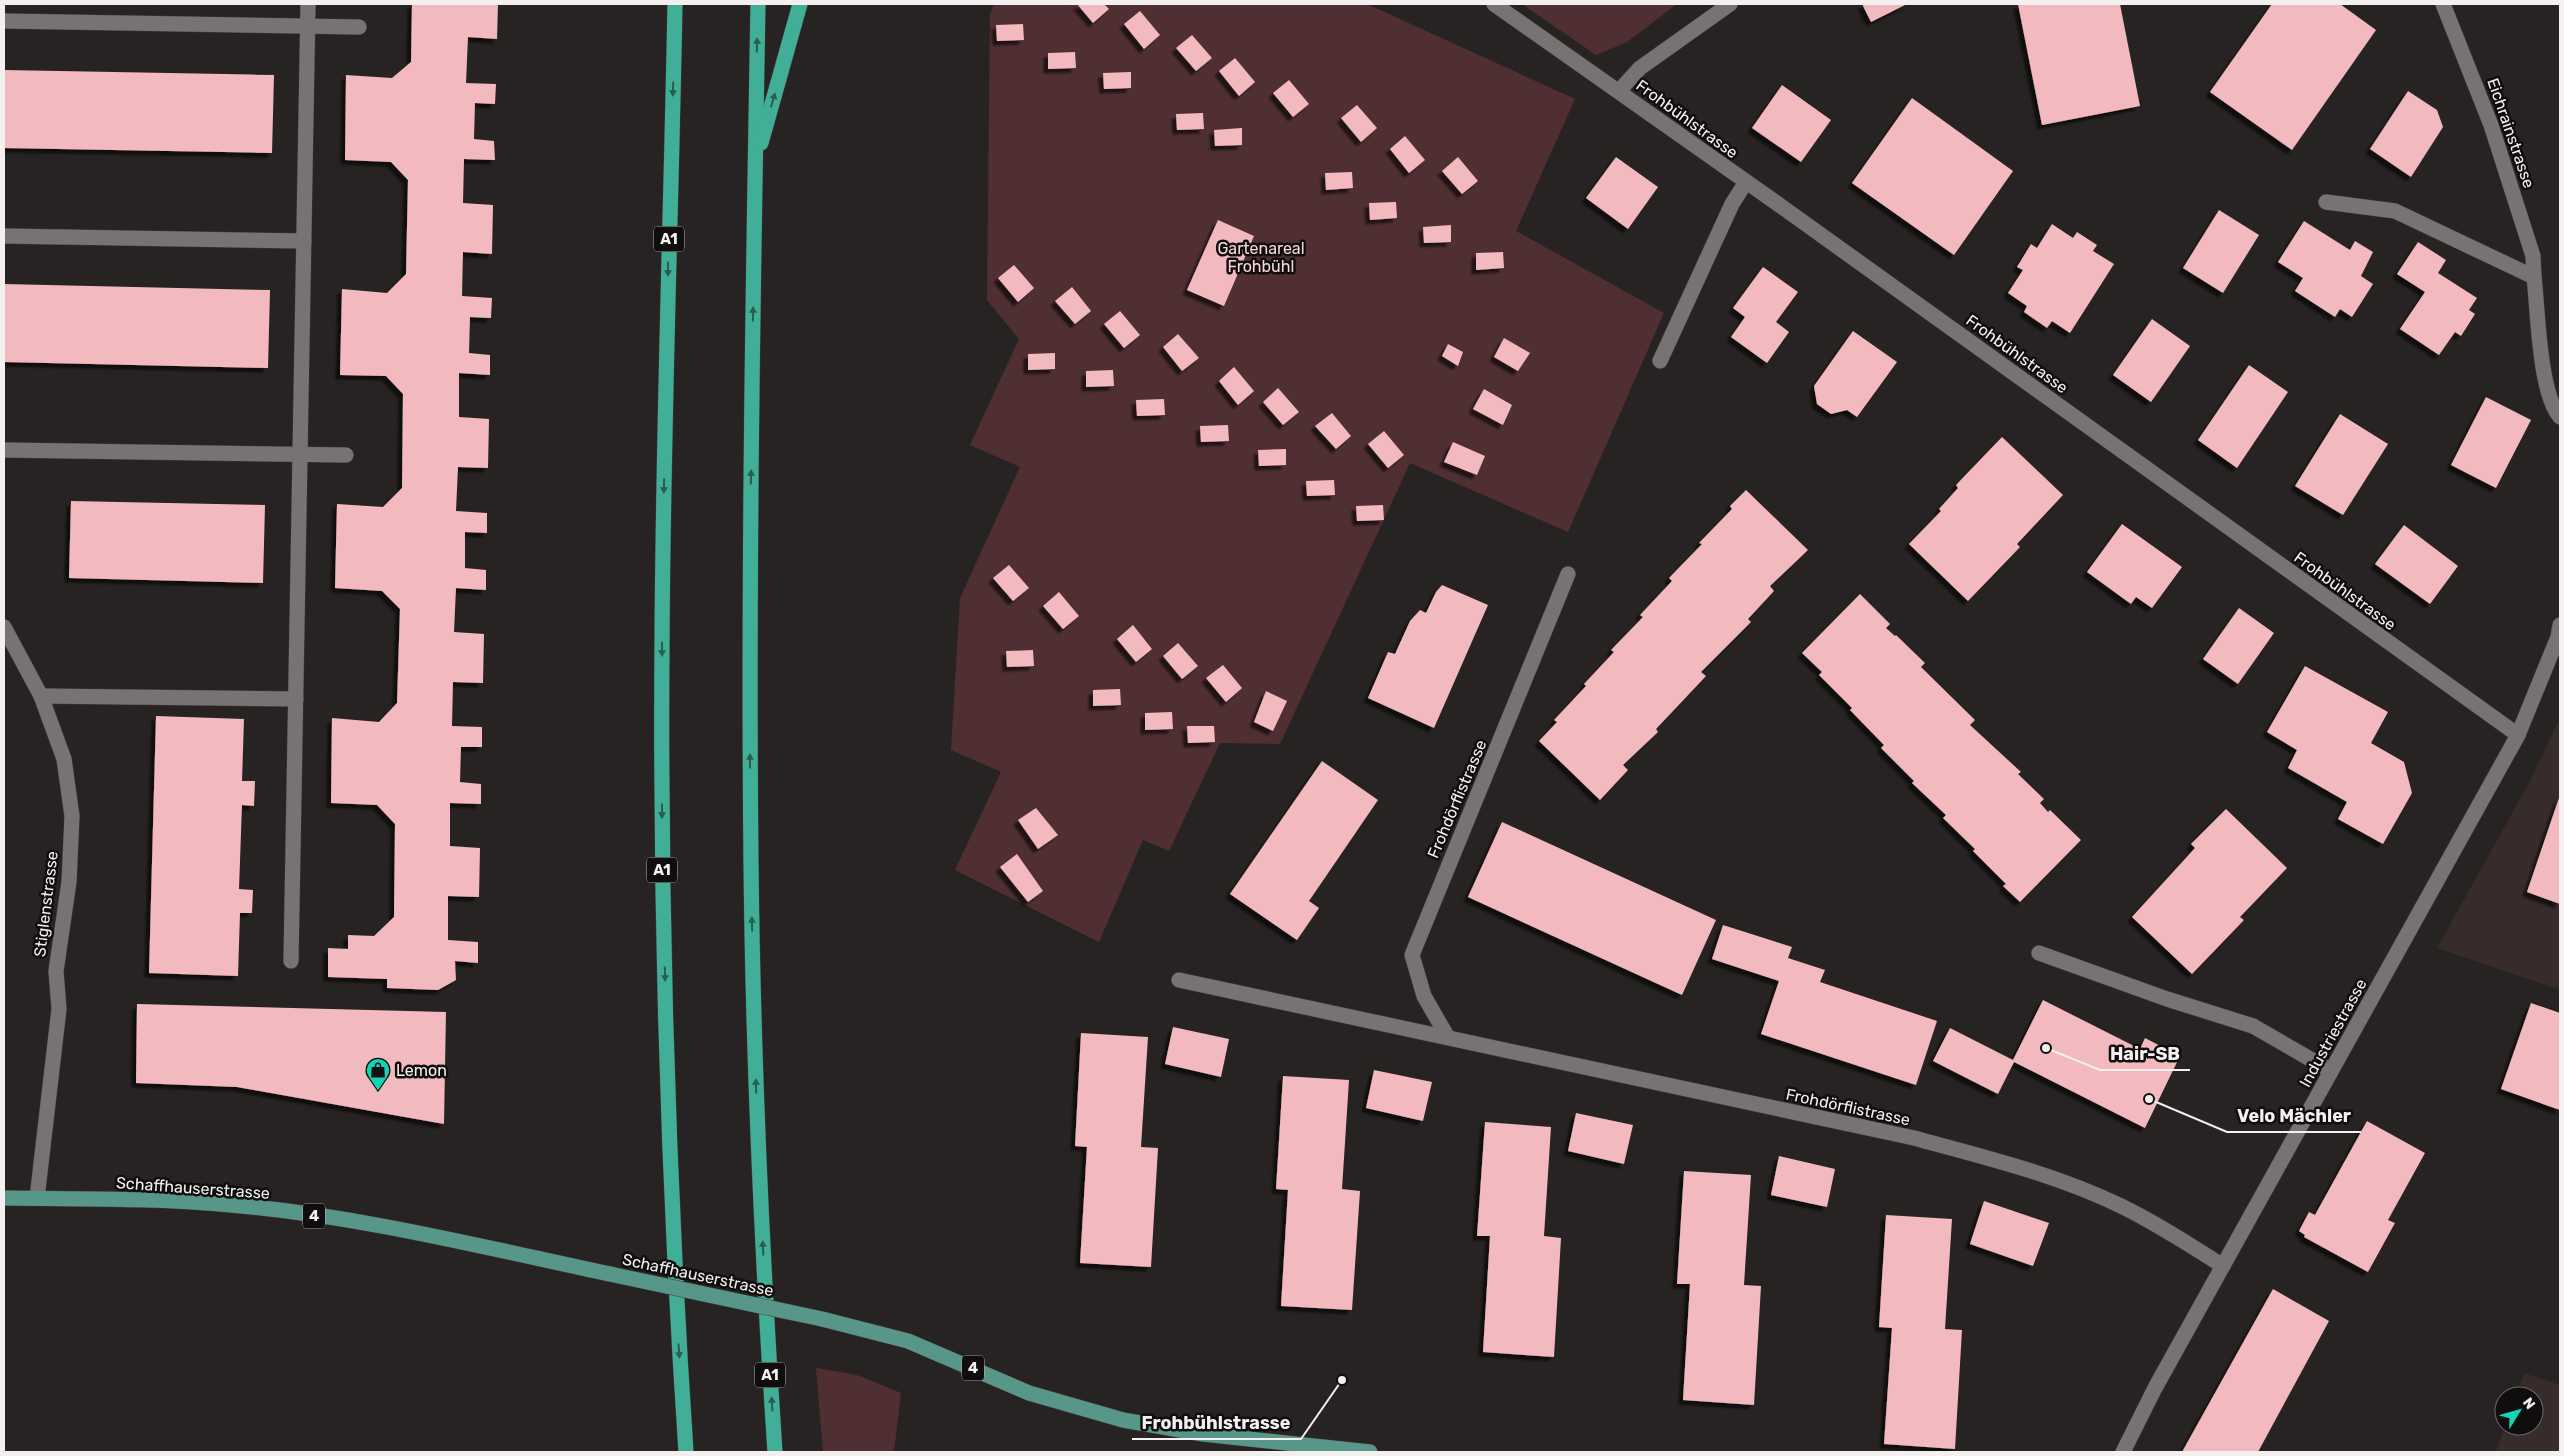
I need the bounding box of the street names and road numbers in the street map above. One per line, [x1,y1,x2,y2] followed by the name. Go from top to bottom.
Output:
[1632,76,1742,162] street label: Frohbühlstrasse
[2483,76,2539,190] street label: Eichrainstrasse
[654,226,684,252] road number: A1
[1962,311,2072,397] street label: Frohbühlstrasse
[2290,548,2400,634] street label: Frohbühlstrasse
[1424,737,1491,861] street label: Frohdörflistrasse
[30,850,62,958] street label: Stiglenstrasse
[647,858,677,882] road number: A1
[2295,975,2371,1091] street label: Industriestrasse
[1784,1085,1912,1129] street label: Frohdörflistrasse
[115,1173,271,1203] street label: Schaffhauserstrasse
[303,1204,325,1228] road number: 4
[621,1250,775,1300] street label: Schaffhauserstrasse
[962,1356,984,1380] road number: 4
[755,1362,785,1388] road number: A1

